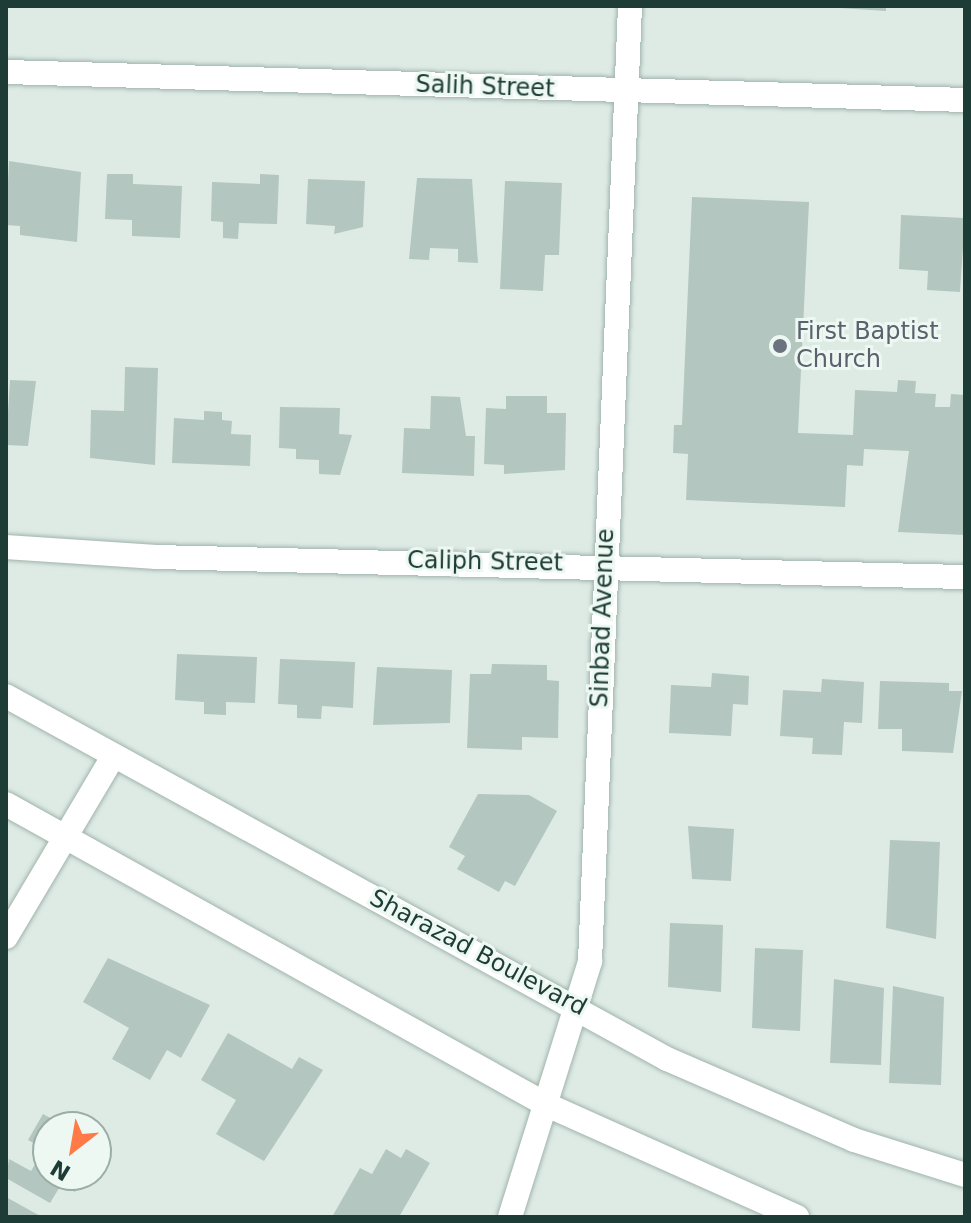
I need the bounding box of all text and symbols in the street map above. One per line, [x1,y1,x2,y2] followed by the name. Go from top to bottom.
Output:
[415,70,555,104] street label: Salih Street
[796,318,939,374] place label: First Baptist Church
[771,337,789,355] marker: First Baptist Church
[585,528,621,708] street label: Sinbad Avenue
[407,546,563,578] street label: Caliph Street
[365,884,591,1022] street label: Sharazad Boulevard
[32,1111,112,1191] north arrow
[46,1155,75,1186] text: N

